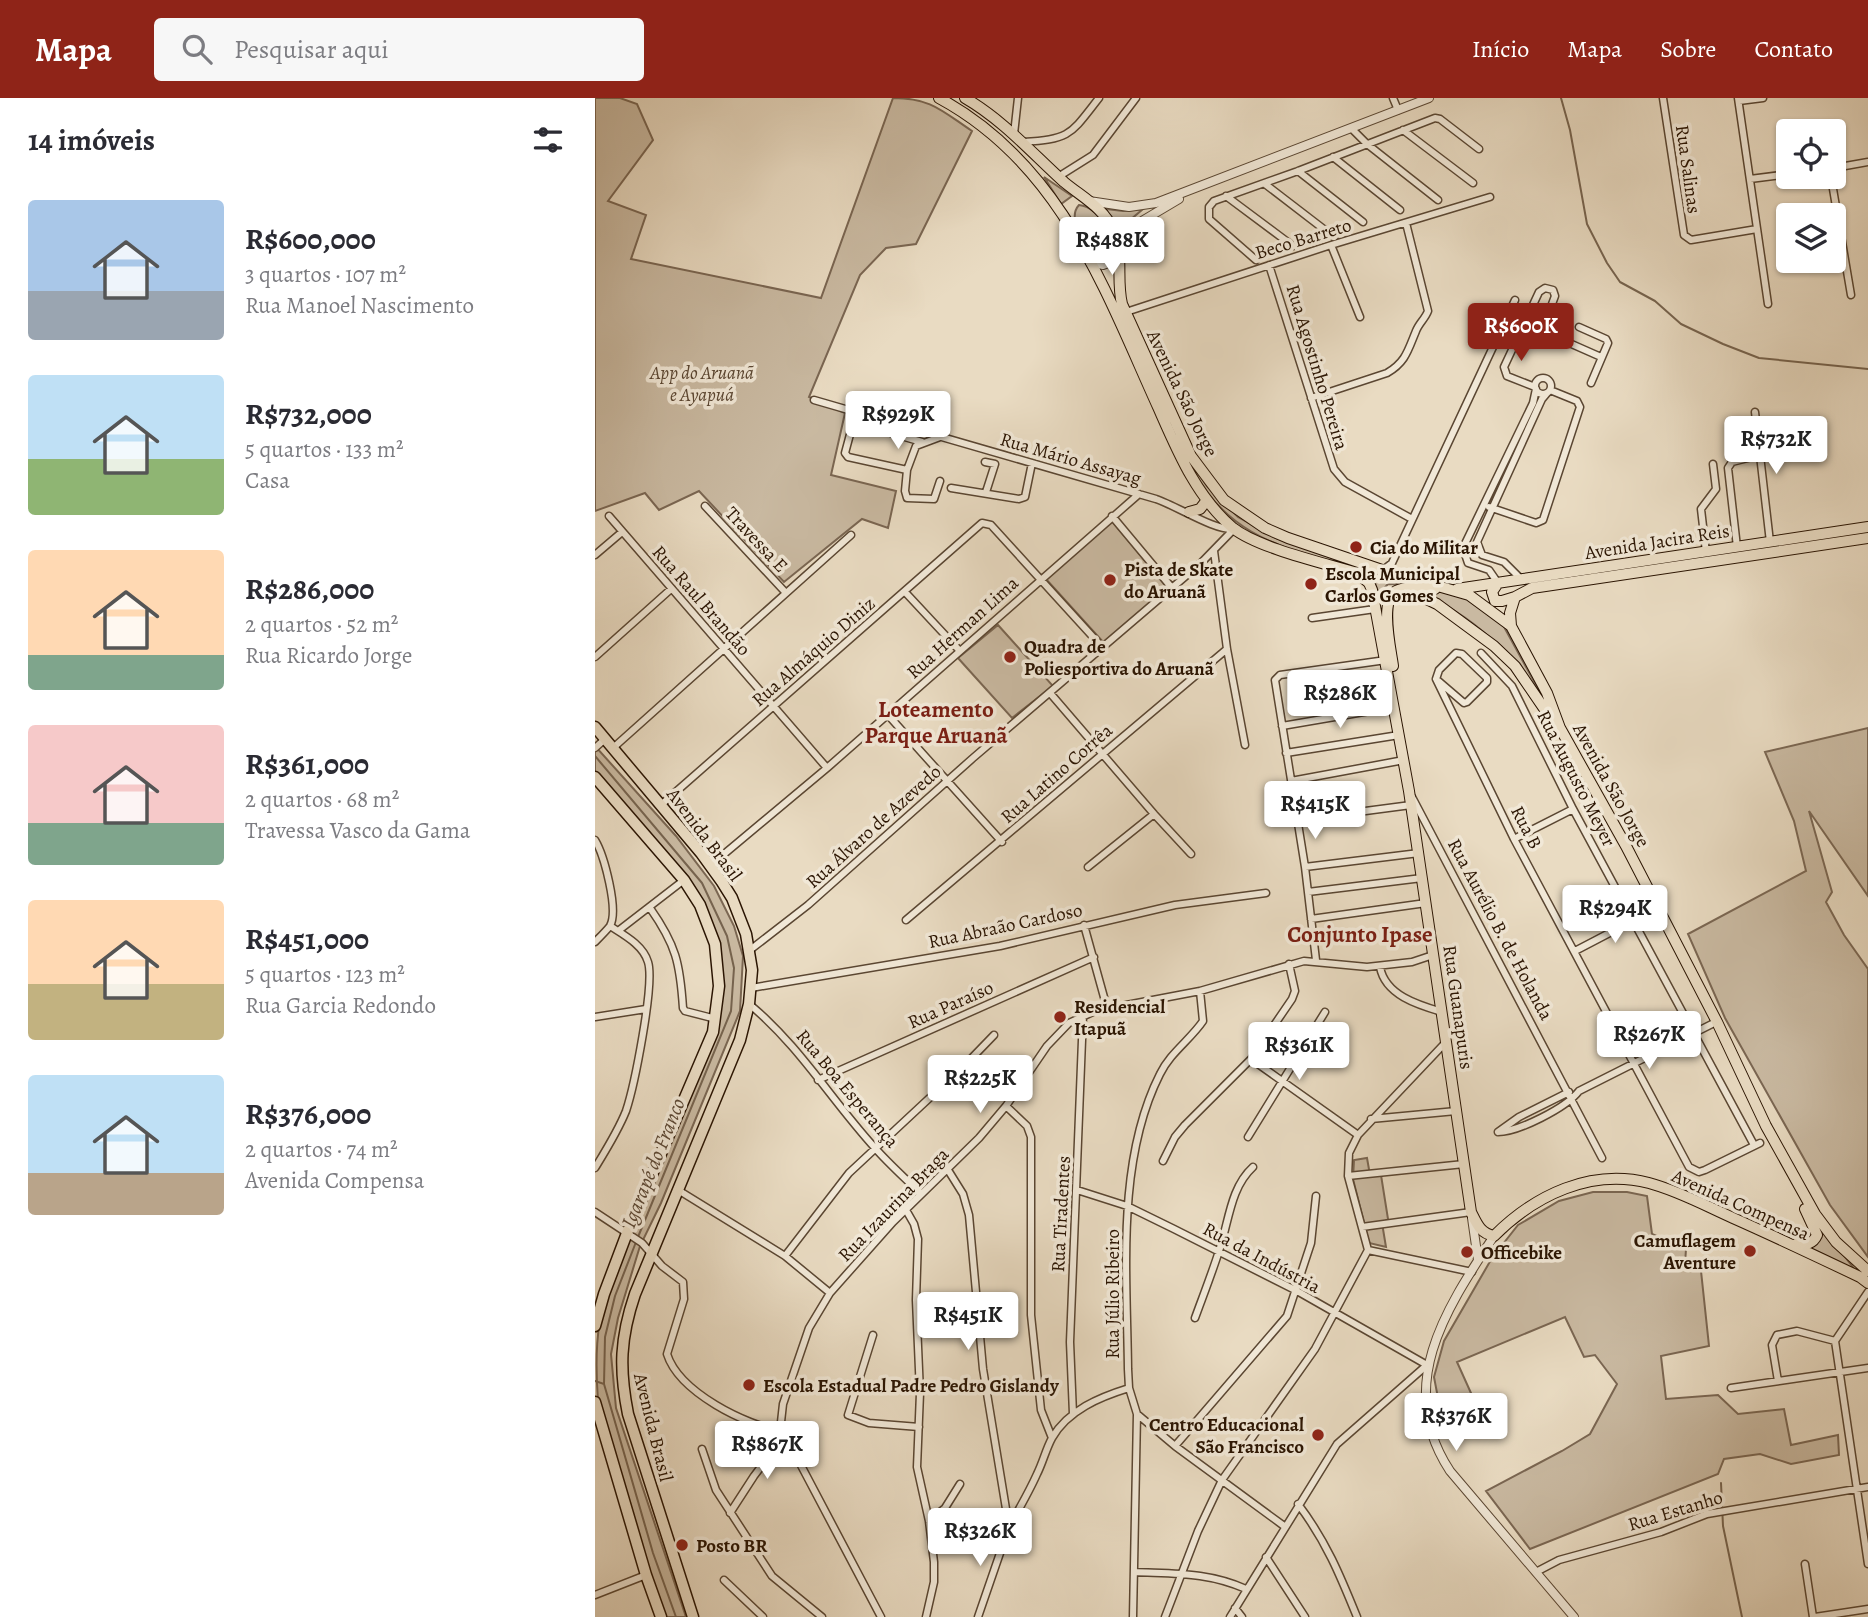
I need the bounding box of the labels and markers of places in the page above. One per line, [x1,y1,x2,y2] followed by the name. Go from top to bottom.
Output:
[1055,218,1169,277] pin: R$488K
[1464,303,1578,363] pin: R$600K
[841,392,955,451] pin: R$929K
[1719,416,1833,476] pin: R$732K
[1370,535,1478,561] place label: Cia do Militar
[1348,539,1364,555] marker: Cia do Militar
[1124,557,1233,605] place label: Pista de Skate do Aruanã
[1325,561,1460,609] place label: Escola Municipal Carlos Gomes
[1102,572,1118,588] marker: Pista de Skate do Aruanã
[1303,576,1319,592] marker: Escola Municipal Carlos Gomes
[1024,634,1215,682] place label: Quadra de Poliesportiva do Aruanã
[1002,649,1018,665] marker: Quadra de Poliesportiva do Aruanã
[1283,670,1397,730] pin: R$286K
[1258,782,1372,841] pin: R$415K
[1558,886,1672,945] pin: R$294K
[1074,994,1165,1042] place label: Residencial Itapuã
[1052,1009,1068,1025] marker: Residencial Itapuã
[1592,1012,1706,1071] pin: R$267K
[1242,1023,1356,1082] pin: R$361K
[923,1056,1037,1115] pin: R$225K
[1634,1228,1736,1276] place label: Camuflagem Aventure
[1481,1240,1562,1266] place label: Officebike
[1742,1243,1758,1259] marker: Camuflagem Aventure
[1459,1244,1475,1260] marker: Officebike
[911,1292,1025,1352] pin: R$451K
[763,1373,1060,1399] place label: Escola Estadual Padre Pedro Gislandy
[741,1377,757,1393] marker: Escola Estadual Padre Pedro Gislandy
[1399,1394,1513,1453] pin: R$376K
[1149,1412,1304,1460] place label: Centro Educacional São Francisco
[710,1422,824,1481] pin: R$867K
[1310,1427,1326,1443] marker: Centro Educacional São Francisco
[923,1508,1037,1568] pin: R$326K
[696,1533,768,1559] place label: Posto BR
[674,1537,690,1553] marker: Posto BR

